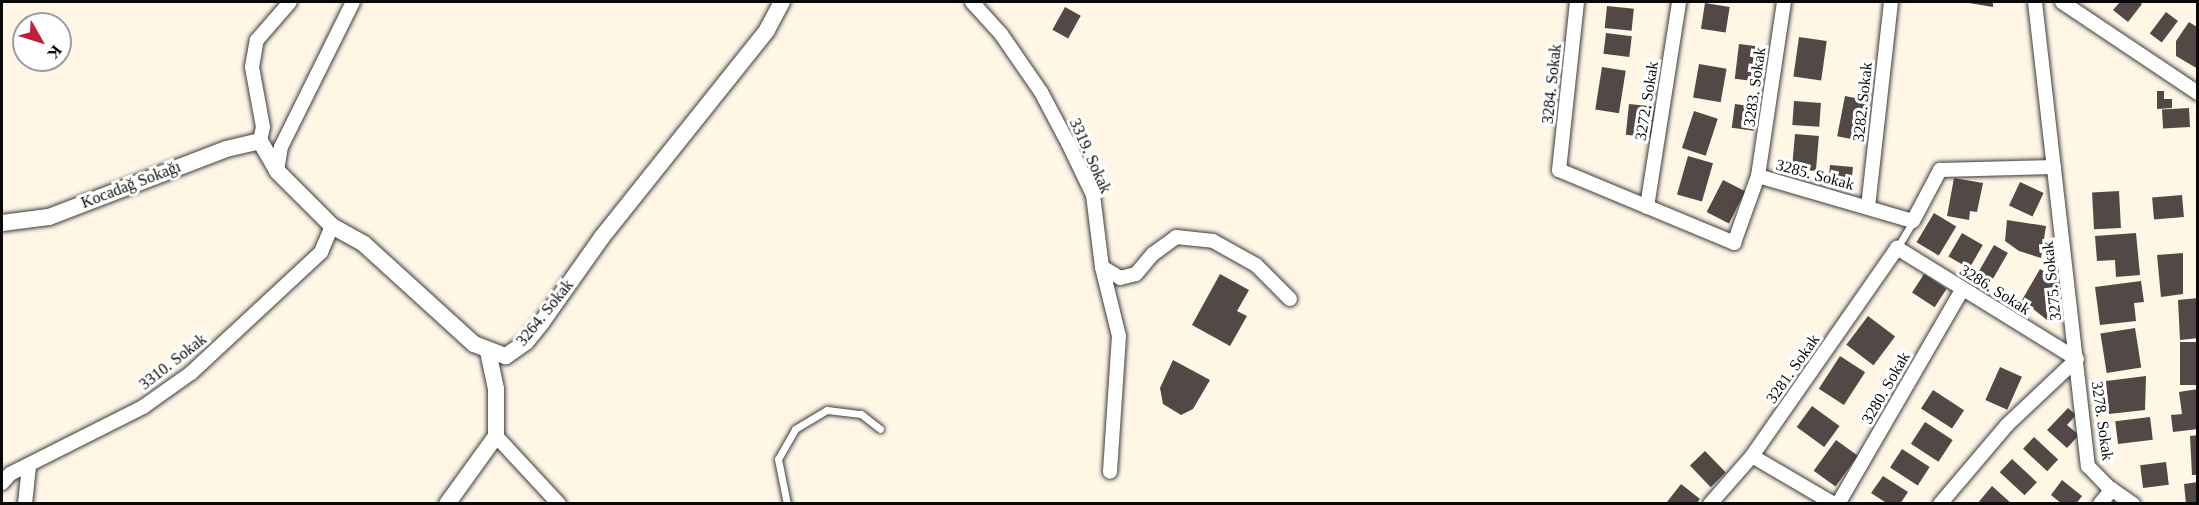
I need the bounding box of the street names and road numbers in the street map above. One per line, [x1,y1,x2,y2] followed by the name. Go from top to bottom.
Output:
[1538,43,1566,125] street label: 3284. Sokak
[1740,46,1770,128] street label: 3283. Sokak
[1631,60,1663,142] street label: 3272. Sokak
[1849,61,1877,143] street label: 3282. Sokak
[1065,116,1115,196] street label: 3319. Sokak
[1774,155,1856,195] street label: 3285. Sokak
[78,157,184,213] street label: Kocadağ Sokağı
[2038,240,2066,322] street label: 3275. Sokak
[1956,261,2034,319] street label: 3286. Sokak
[512,276,578,350] street label: 3264. Sokak
[136,330,210,394] street label: 3310. Sokak
[1762,331,1824,407] street label: 3281. Sokak
[1858,349,1914,427] street label: 3280. Sokak
[2087,380,2117,462] street label: 3278. Sokak

